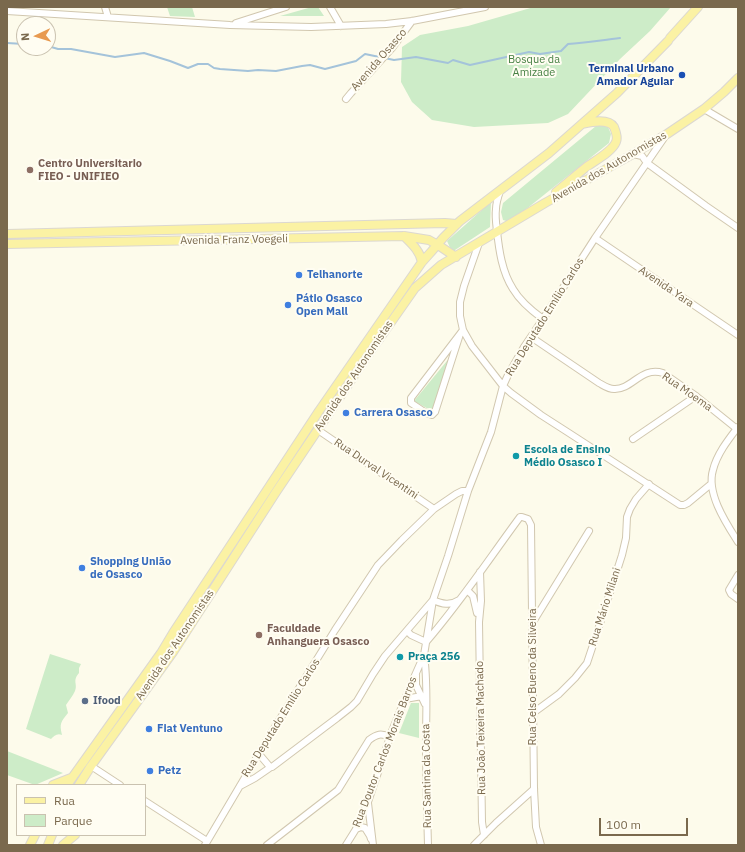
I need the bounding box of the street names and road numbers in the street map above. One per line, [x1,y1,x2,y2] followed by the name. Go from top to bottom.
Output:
[348,26,410,94] street label: Avenida Osasco
[549,129,669,205] street label: Avenida dos Autonomistas
[180,232,288,248] street label: Avenida Franz Voegeli
[503,255,587,379] street label: Rua Deputado Emílio Carlos
[636,264,696,310] street label: Avenida Yara
[312,318,396,434] street label: Avenida dos Autonomistas
[659,370,715,414] street label: Rua Moema
[331,436,421,502] street label: Rua Durval Vicentini
[586,566,624,648] street label: Rua Mário Milani
[133,587,217,703] street label: Avenida dos Autonomistas
[526,608,540,746] street label: Rua Celso Bueno da Silveira
[239,656,323,780] street label: Rua Deputado Emílio Carlos
[473,661,489,795] street label: Rua João Teixeira Machado
[350,675,420,829] street label: Rua Doutor Carlos Morais Barros
[419,724,435,828] street label: Rua Santina da Costa

